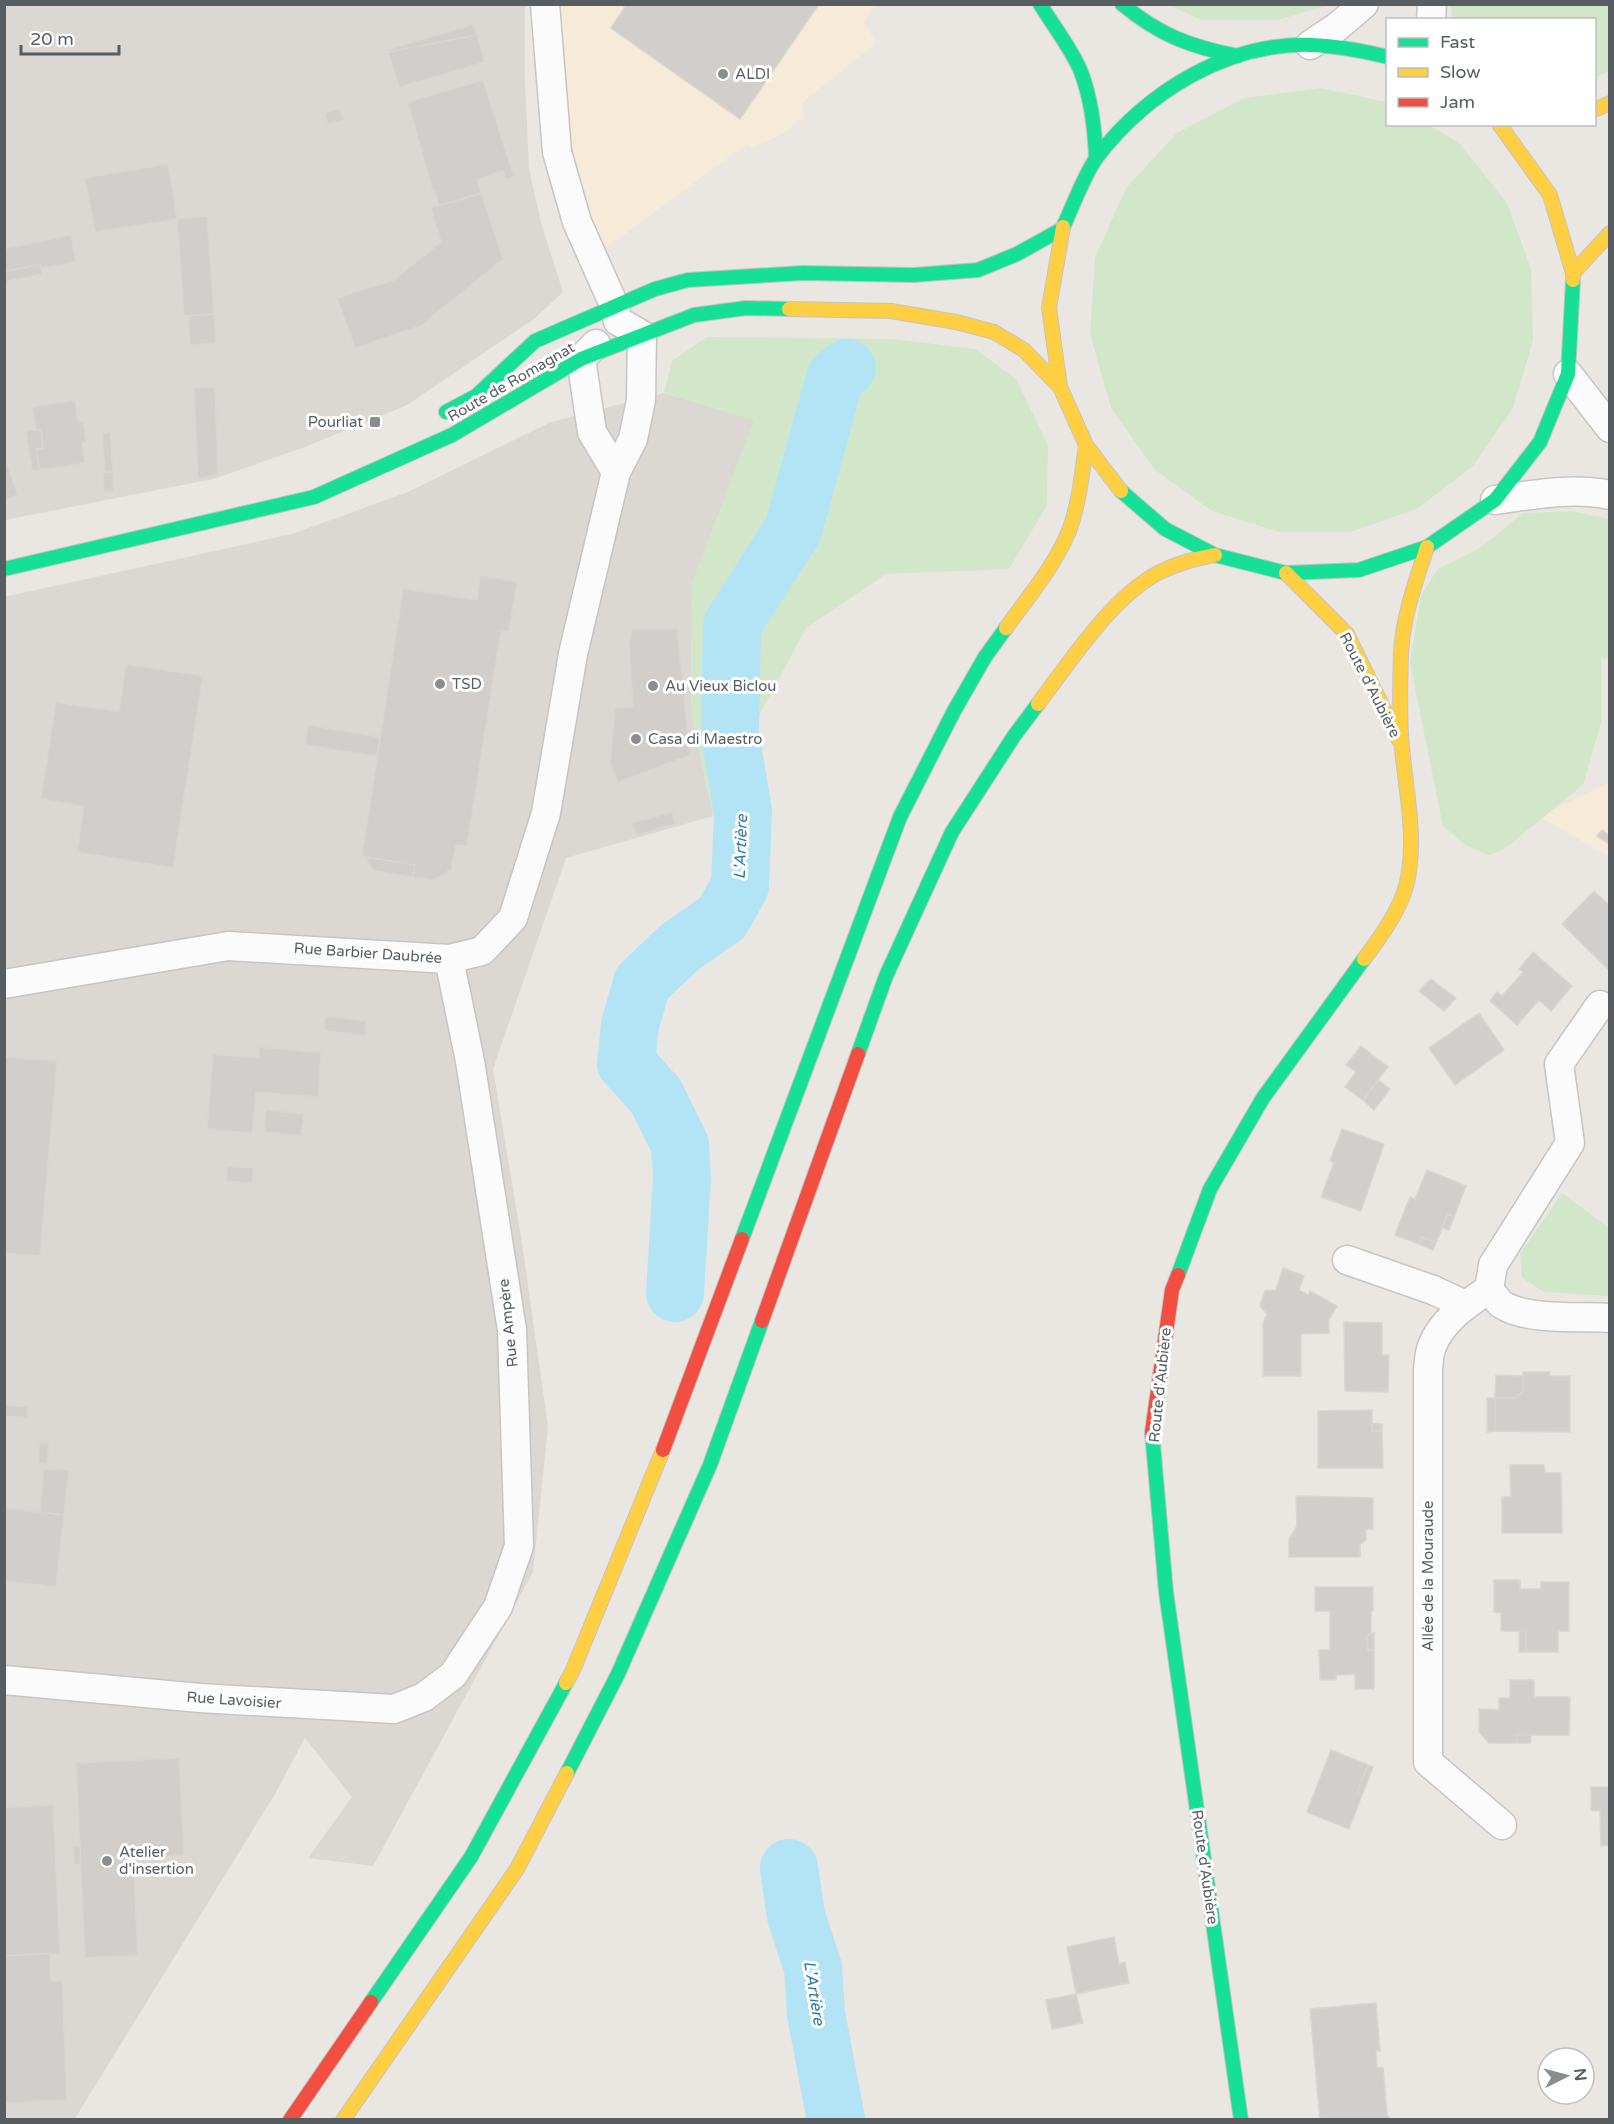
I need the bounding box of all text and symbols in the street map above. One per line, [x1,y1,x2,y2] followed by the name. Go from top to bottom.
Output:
[21,18,118,56] scale bar
[1386,18,1596,126] legend
[30,28,74,50] text: 20 m
[1440,31,1475,53] text: Fast
[1440,61,1481,83] text: Slow
[735,65,770,83] place label: ALDI
[716,67,730,81] marker: ALDI
[1440,91,1475,113] text: Jam
[444,338,578,426] street label: Route de Romagnat
[308,413,363,431] place label: Pourliat
[368,415,382,429] marker: Pourliat
[1336,629,1404,741] street label: Route d'Aubière
[452,675,482,693] place label: TSD
[433,677,447,691] marker: TSD
[665,677,776,695] place label: Au Vieux Biclou
[646,679,660,693] marker: Au Vieux Biclou
[648,730,762,748] place label: Casa di Maestro
[629,732,643,746] marker: Casa di Maestro
[730,813,752,880] water label: L'Artière
[293,939,443,967] street label: Rue Barbier Daubrée
[494,1278,522,1368] street label: Rue Ampère
[1145,1327,1175,1443] street label: Route d'Aubière
[1419,1500,1437,1652] street label: Allée de la Mouraude
[186,1688,282,1712] street label: Rue Lavoisier
[1188,1809,1222,1925] street label: Route d'Aubière
[119,1843,194,1878] place label: Atelier d'insertion
[100,1854,114,1868] marker: Atelier d'insertion
[799,1959,829,2028] water label: L'Artière
[1536,2046,1596,2106] north arrow
[1569,2067,1591,2082] text: N

